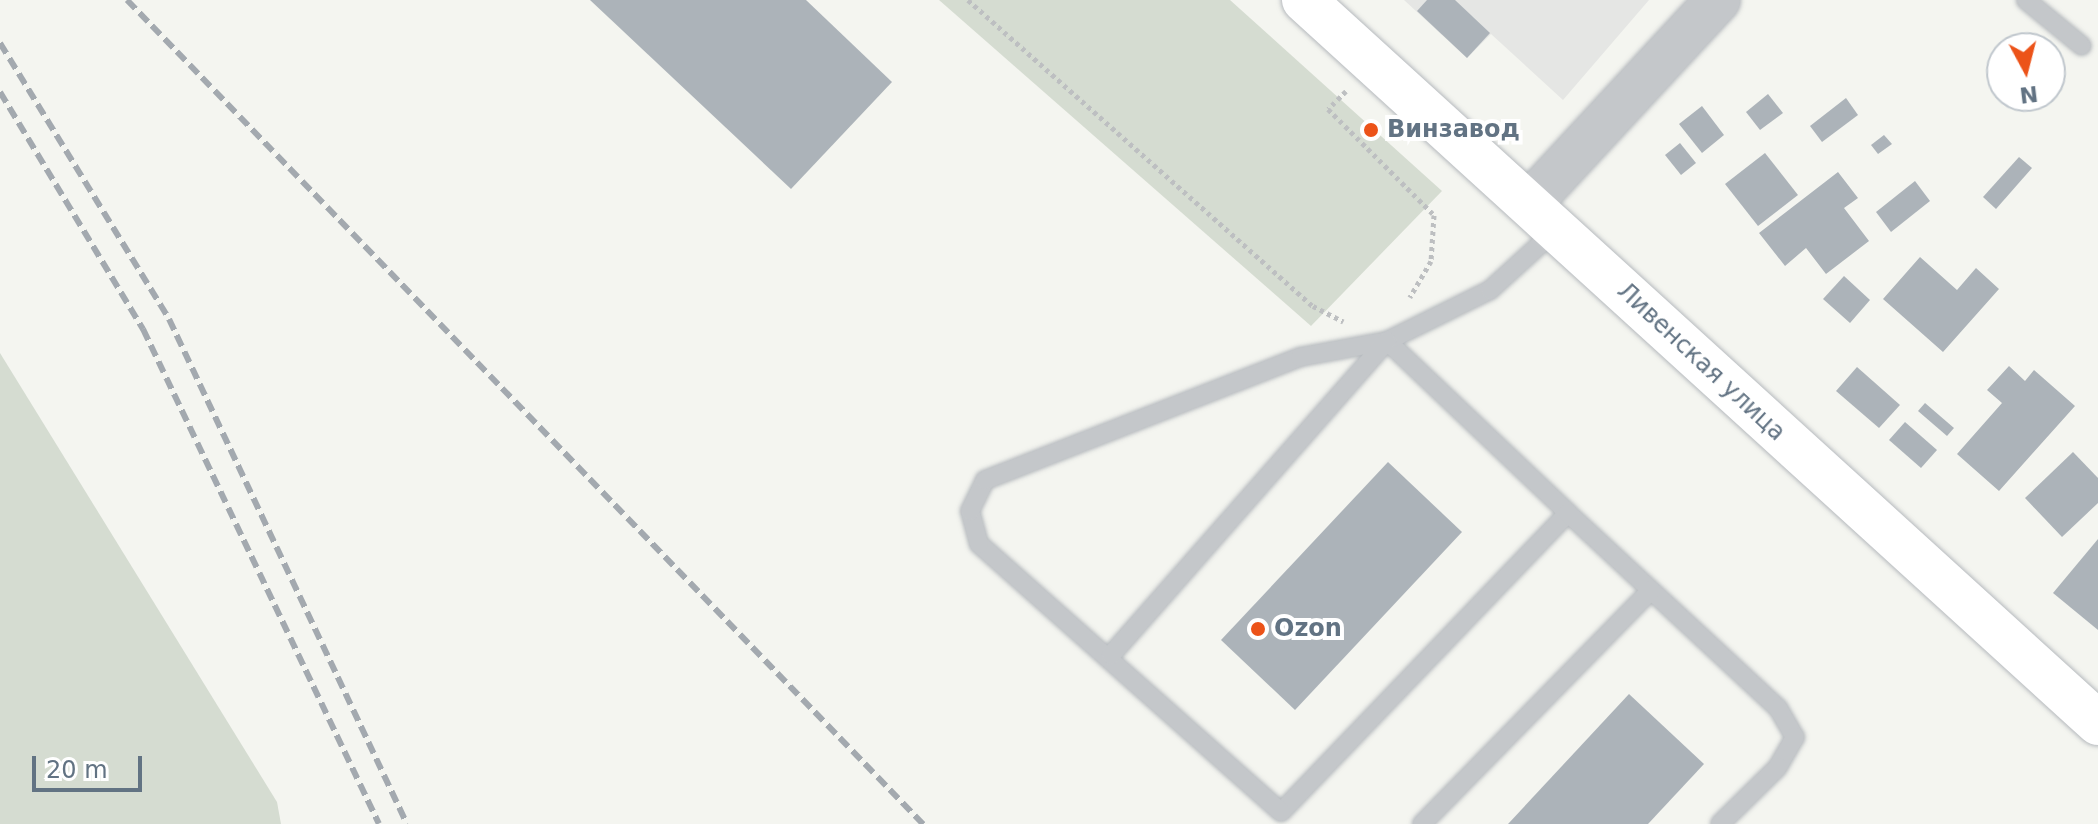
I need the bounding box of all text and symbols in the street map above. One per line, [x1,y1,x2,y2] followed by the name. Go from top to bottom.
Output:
[1986,32,2066,112] north arrow
[2018,81,2039,108] text: N
[1387,116,1520,144] place label: Винзавод
[1362,121,1380,139] marker: Винзавод
[1611,277,1791,447] street label: Ливенская улица
[1274,615,1342,643] place label: Ozon
[1249,620,1267,638] marker: Ozon
[36,740,146,790] scale bar
[46,756,108,784] text: 20 m

